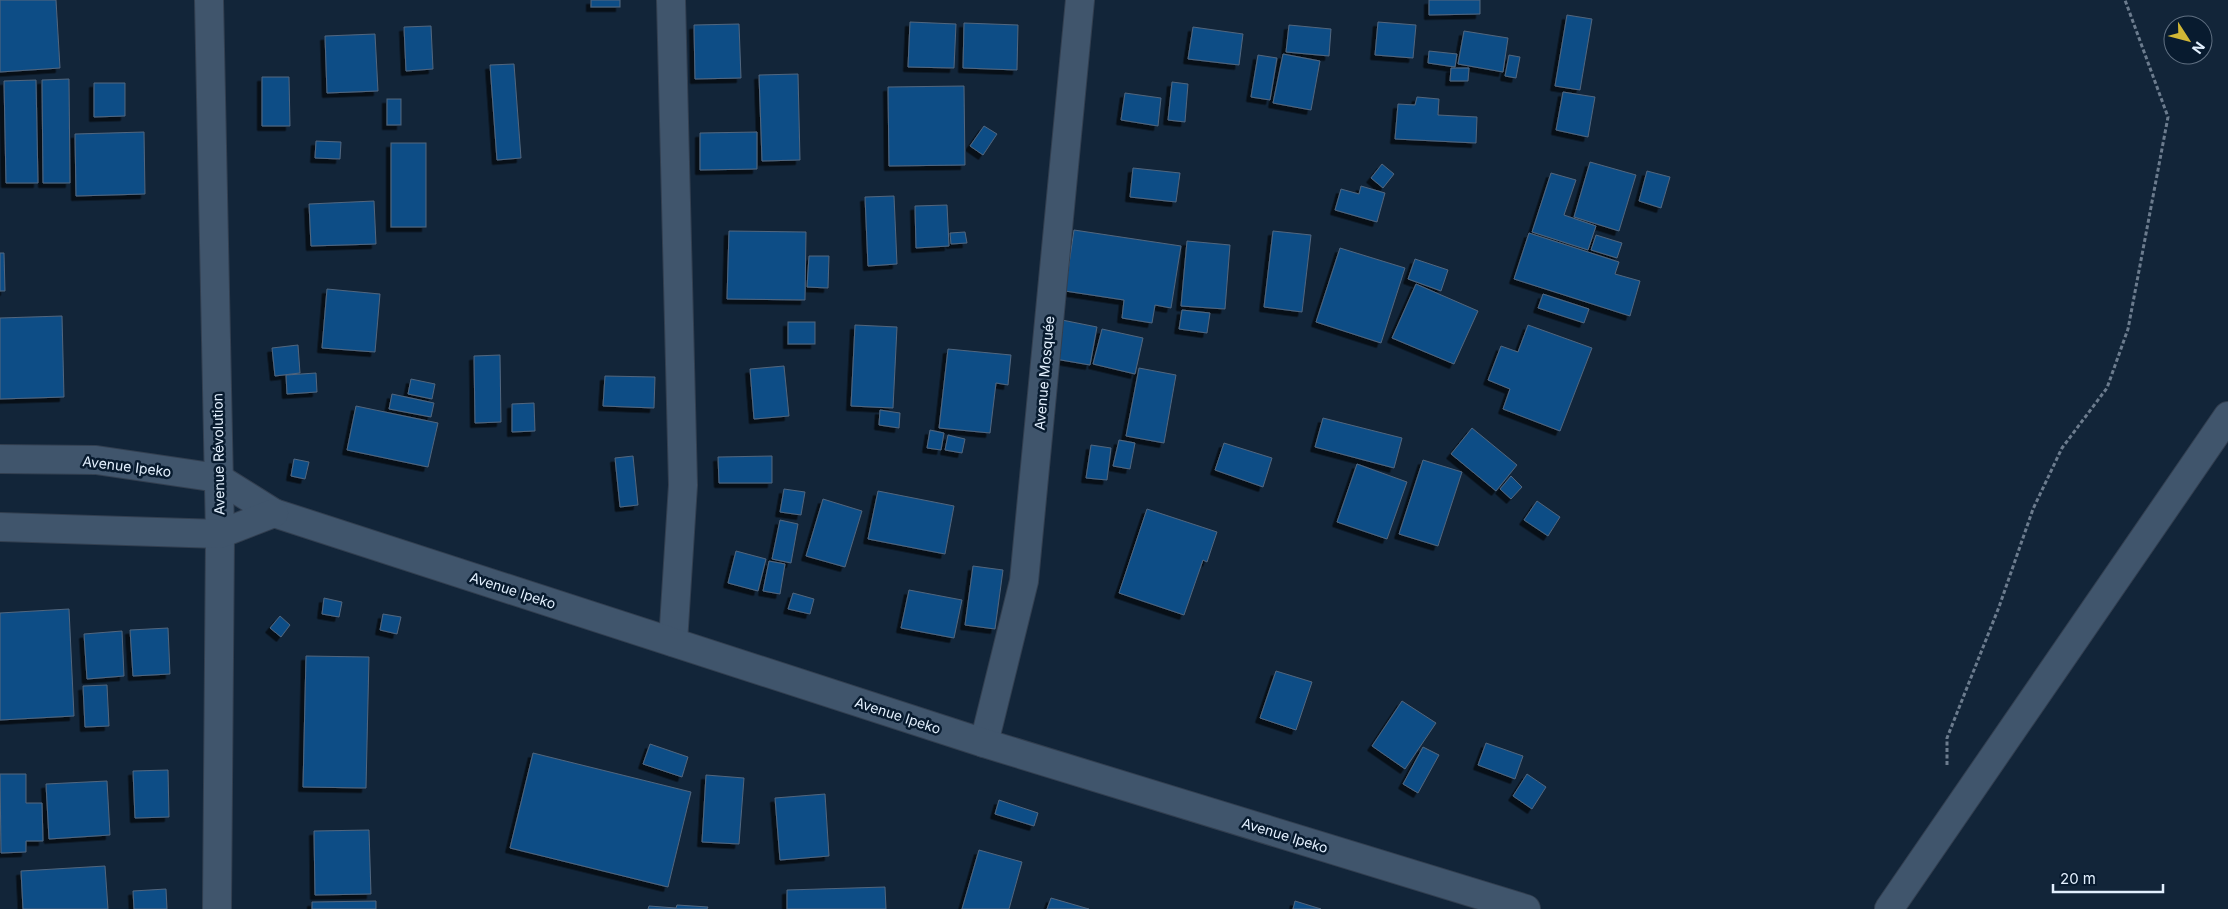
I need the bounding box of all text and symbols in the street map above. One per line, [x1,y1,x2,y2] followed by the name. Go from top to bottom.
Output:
[2163,15,2213,65] north arrow
[2189,39,2209,57] text: N
[1031,315,1057,431] street label: Avenue Mosquée
[208,393,228,515] street label: Avenue Révolution
[82,452,172,480] street label: Avenue Ipeko
[468,568,558,612] street label: Avenue Ipeko
[853,693,943,737] street label: Avenue Ipeko
[1240,814,1330,856] street label: Avenue Ipeko
[2053,862,2163,894] scale bar
[2060,869,2096,888] text: 20 m

